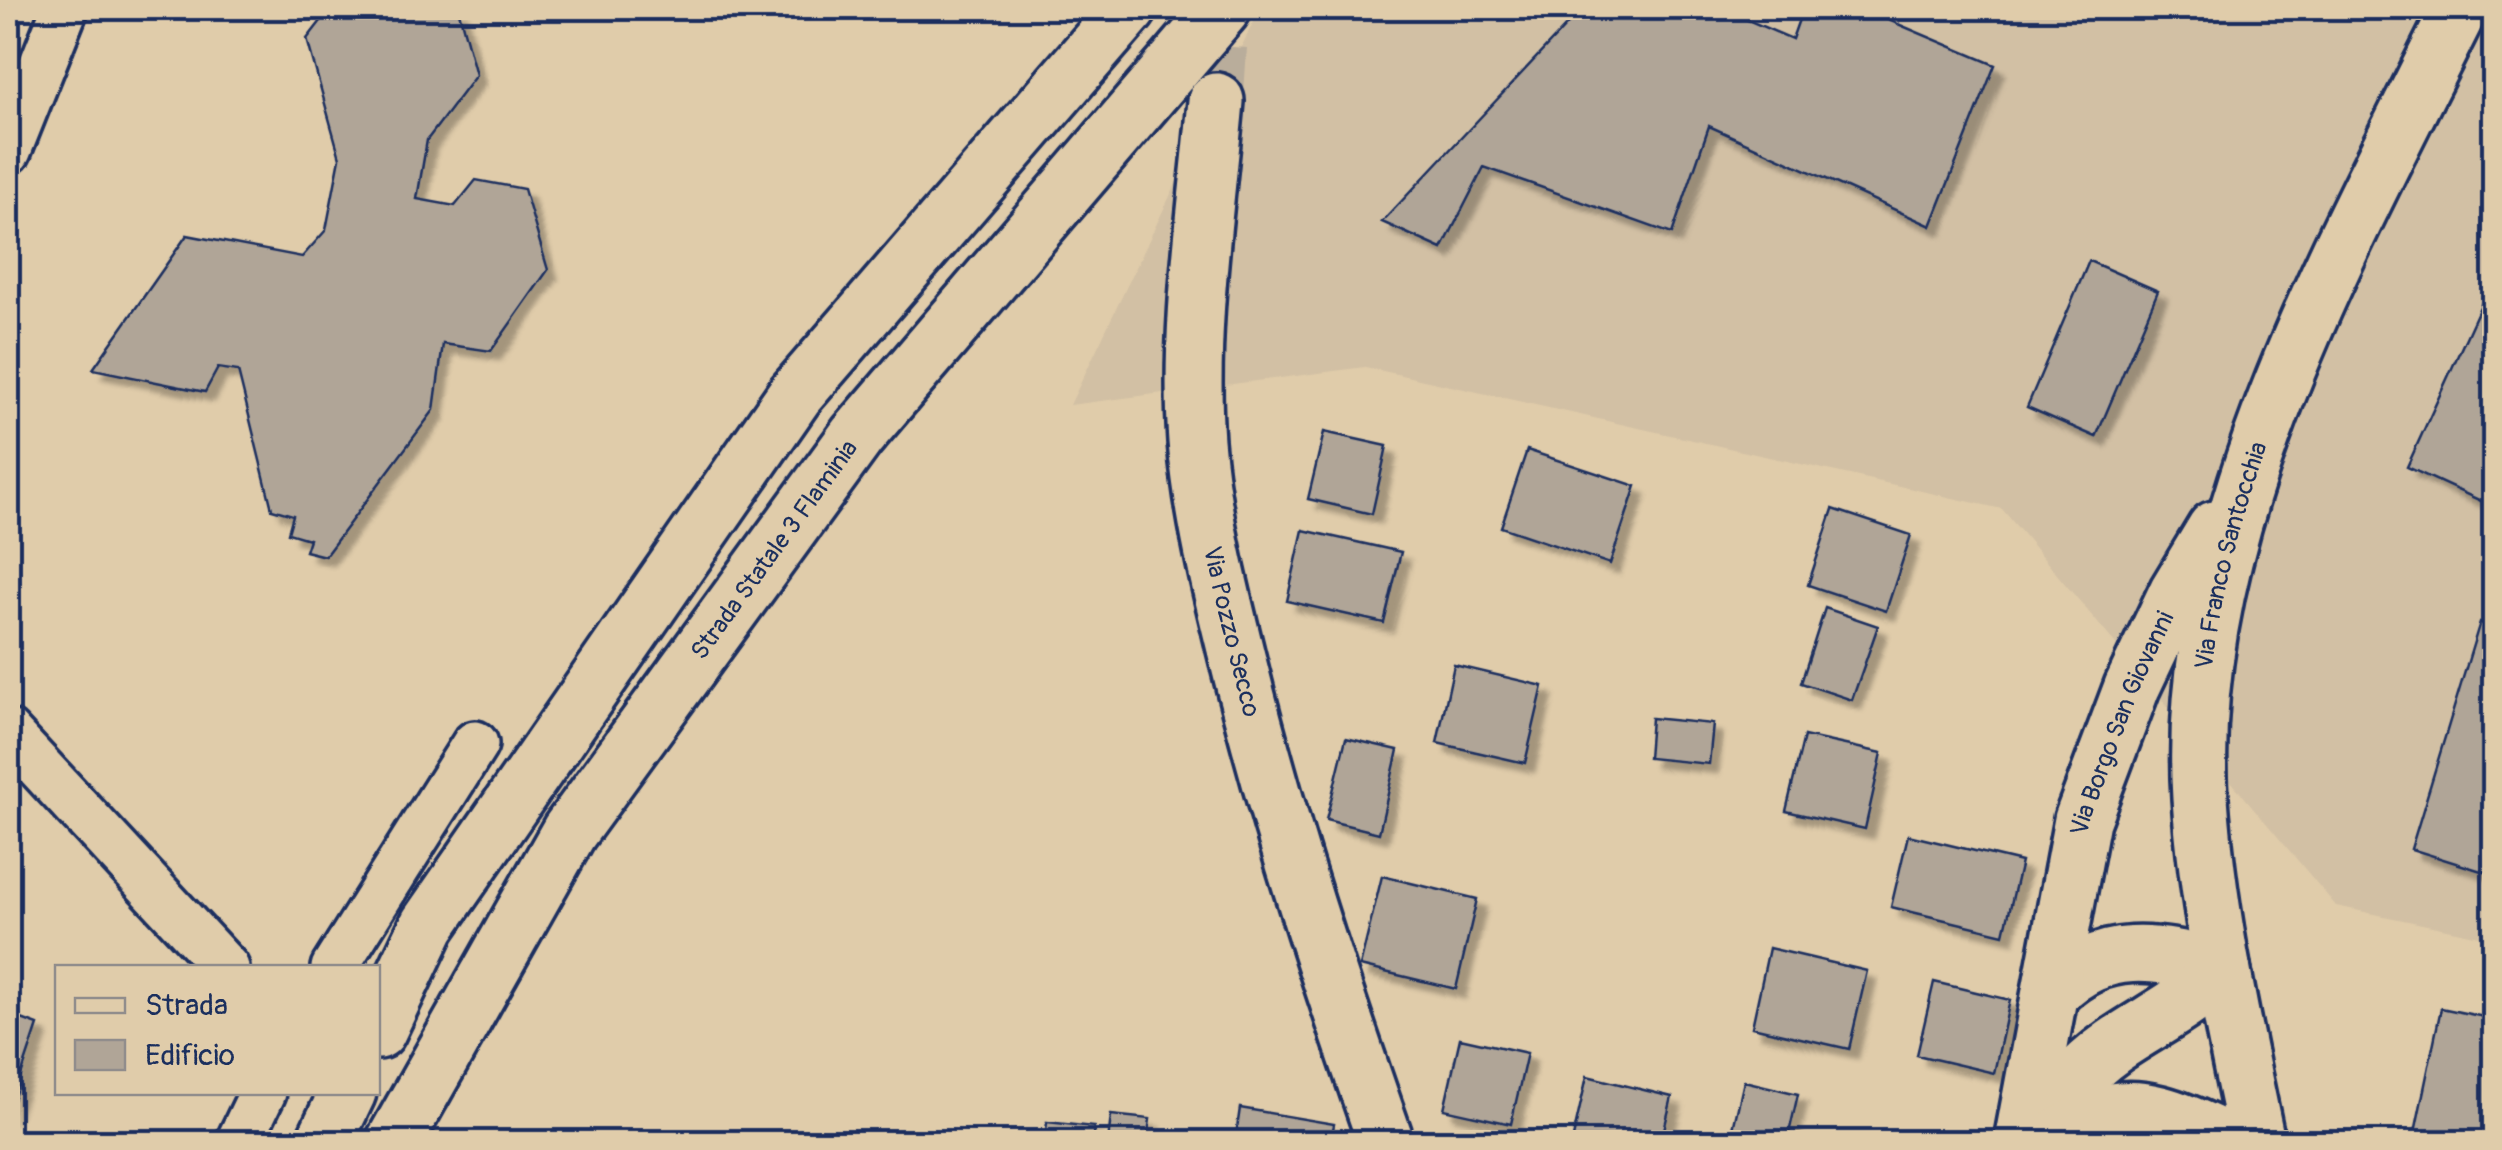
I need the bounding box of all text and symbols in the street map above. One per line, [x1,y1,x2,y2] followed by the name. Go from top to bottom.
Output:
[684,434,865,666] street label: Strada Statale 3 Flaminia
[2189,438,2274,671] street label: Via Franco Santocchia
[1196,543,1267,720] street label: Via Pozzo Secco
[2064,606,2181,838] street label: Via Borgo San Giovanni
[55,965,380,1095] legend
[145,987,228,1024] text: Strada
[145,1037,235,1074] text: Edificio

